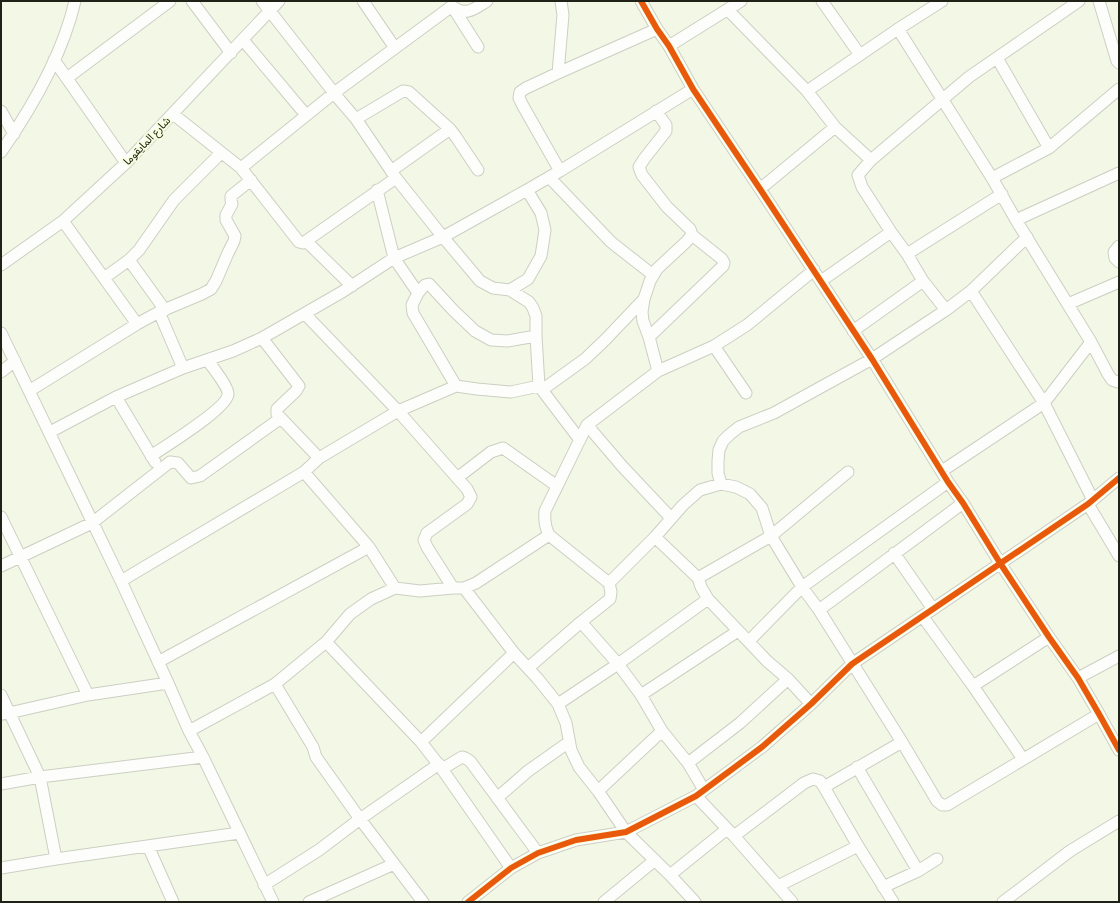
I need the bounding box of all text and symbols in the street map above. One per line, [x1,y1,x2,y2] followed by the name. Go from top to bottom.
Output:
[120,113,174,168] street label: شارع المايقوما

